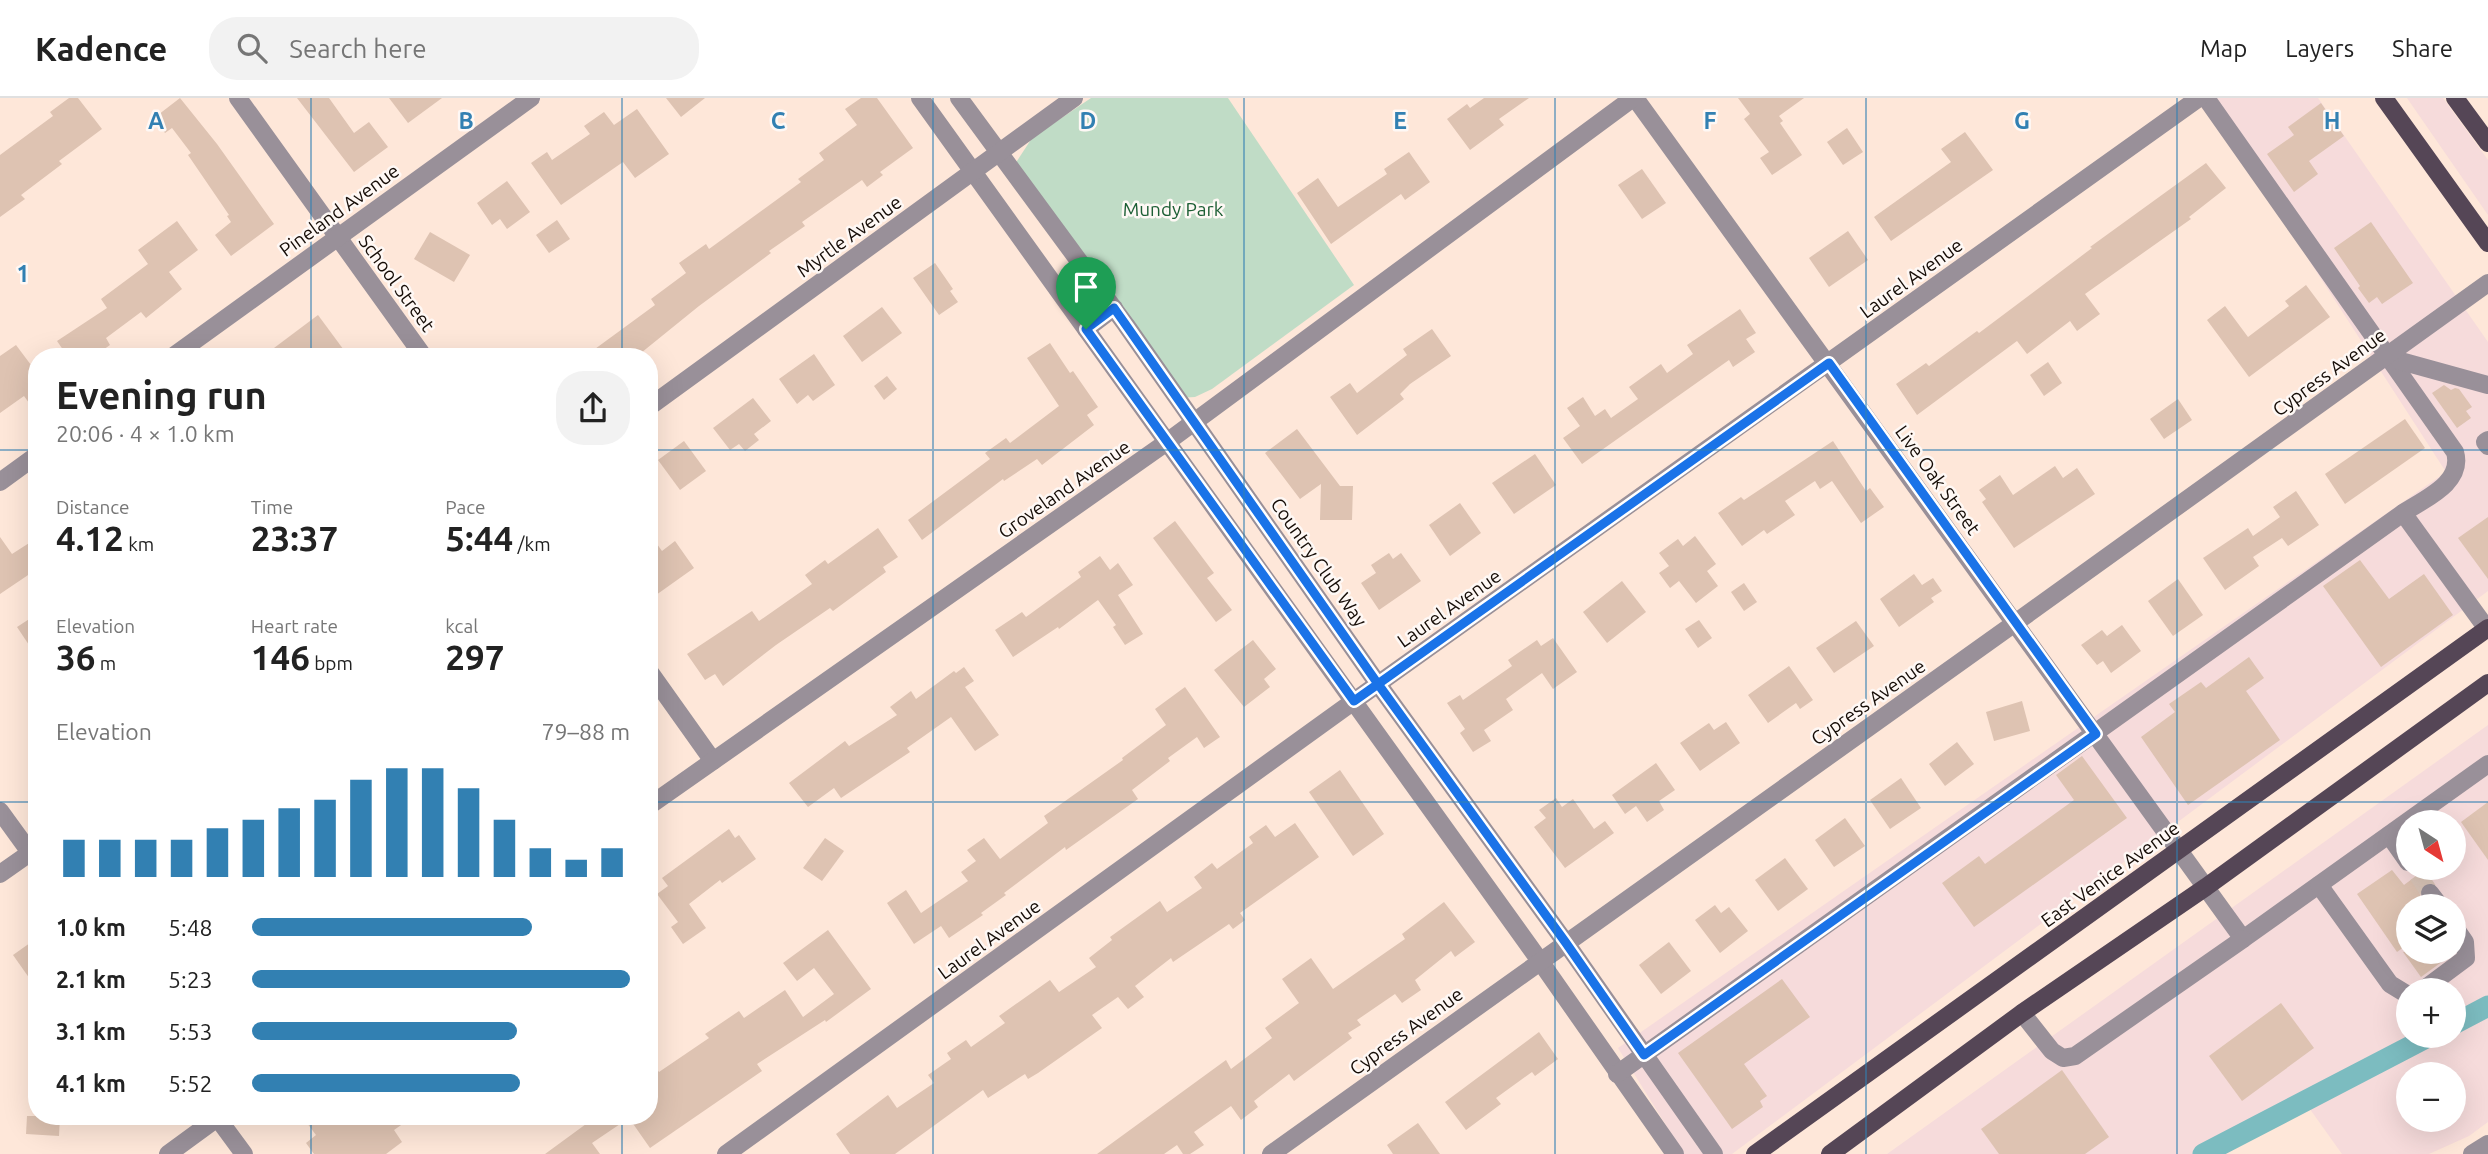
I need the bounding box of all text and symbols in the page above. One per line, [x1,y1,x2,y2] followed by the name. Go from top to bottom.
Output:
[209,17,699,80] search box
[233,29,271,67] icon: search
[35,30,167,67] text: Kadence
[289,34,427,63] text: Search here
[2200,35,2247,62] text: Map
[2285,35,2354,62] text: Layers
[2392,35,2453,62] text: Share
[148,108,164,133] text: A
[458,108,474,133] text: B
[771,108,786,133] text: C
[1080,108,1096,133] text: D
[1393,108,1407,133] text: E
[1704,108,1717,133] text: F
[2014,108,2030,133] text: G
[2324,108,2340,133] text: H
[275,159,403,261] street label: Pineland Avenue
[792,191,906,281] street label: Myrtle Avenue
[1123,198,1224,220] park label: Mundy Park
[355,230,440,336] street label: School Street
[1855,233,1967,323] street label: Laurel Avenue
[1056,257,1116,329] pin
[17,261,29,286] text: 1
[1067,268,1105,306] icon: arrive
[2268,324,2390,420] street label: Cypress Avenue
[556,371,630,445] button: share
[56,374,267,416] text: Evening run
[56,421,235,446] text: 20:06 · 4 × 1.0 km
[1891,421,1985,539] street label: Live Oak Street
[994,435,1134,543] street label: Groveland Avenue
[1266,493,1372,631] street label: Country Club Way
[56,496,130,518] text: Distance
[251,496,293,518] text: Time
[445,496,486,518] text: Pace
[56,518,124,558] text: 4.12
[251,518,338,558] text: 23:37
[445,518,513,558] text: 5:44
[124,533,154,555] text: km
[513,533,551,555] text: /km
[1393,564,1505,652] street label: Laurel Avenue
[56,615,135,637] text: Elevation
[251,615,338,637] text: Heart rate
[445,615,478,637] text: kcal
[56,637,95,677] text: 36
[251,637,310,677] text: 146
[445,637,505,677] text: 297
[95,652,116,674] text: m
[310,652,353,674] text: bpm
[1807,654,1929,750] street label: Cypress Avenue
[56,719,152,744] text: Elevation
[542,719,630,744] text: 79–88 m
[2396,810,2466,880] north arrow
[2396,810,2466,1132] map controls
[2037,816,2183,932] street label: East Venice Avenue
[933,894,1045,984] street label: Laurel Avenue
[2396,894,2466,964] button: layers
[56,915,126,940] text: 1.0 km
[168,915,213,940] text: 5:48
[56,967,126,992] text: 2.1 km
[168,967,213,992] text: 5:23
[2396,978,2466,1048] button: +
[1345,983,1467,1079] street label: Cypress Avenue
[56,1019,126,1044] text: 3.1 km
[168,1019,213,1044] text: 5:53
[2396,1062,2466,1132] button: −
[56,1071,126,1096] text: 4.1 km
[168,1071,213,1096] text: 5:52

